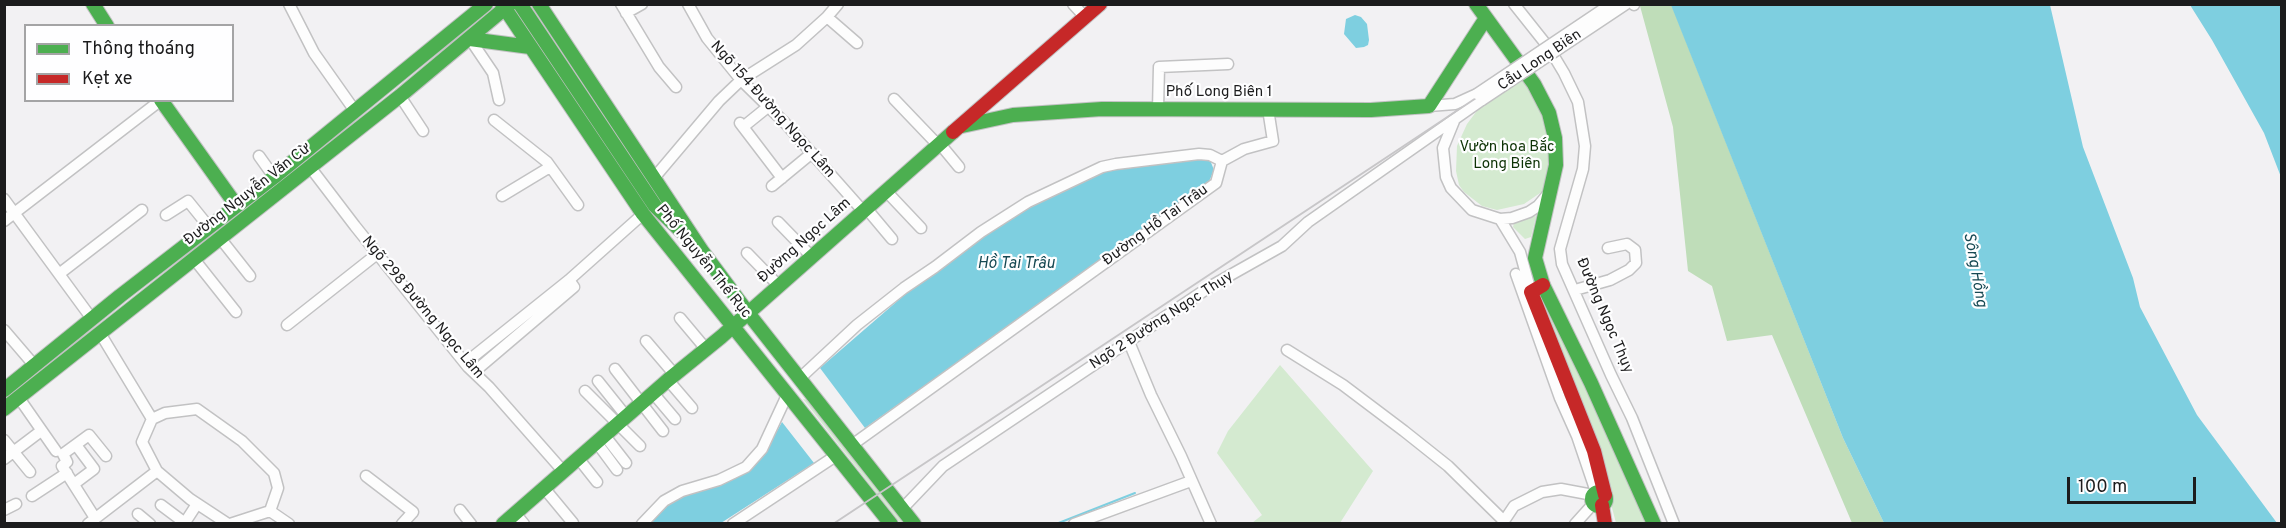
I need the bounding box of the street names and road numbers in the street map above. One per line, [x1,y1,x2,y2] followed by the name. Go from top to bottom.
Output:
[1495,26,1585,96] street label: Cầu Long Biên
[706,38,838,182] street label: Ngõ 154 Đường Ngọc Lâm
[1166,84,1272,102] street label: Phố Long Biên 1
[181,140,315,250] street label: Đường Nguyễn Văn Cừ
[1100,182,1212,270] street label: Đường Hồ Tai Trâu
[755,195,855,287] street label: Đường Ngọc Lâm
[652,202,754,322] street label: Phố Nguyễn Thế Rục
[357,233,487,383] street label: Ngõ 298 Đường Ngọc Lâm
[1572,256,1636,376] street label: Đường Ngọc Thụy
[1087,268,1237,374] street label: Ngõ 2 Đường Ngọc Thụy

